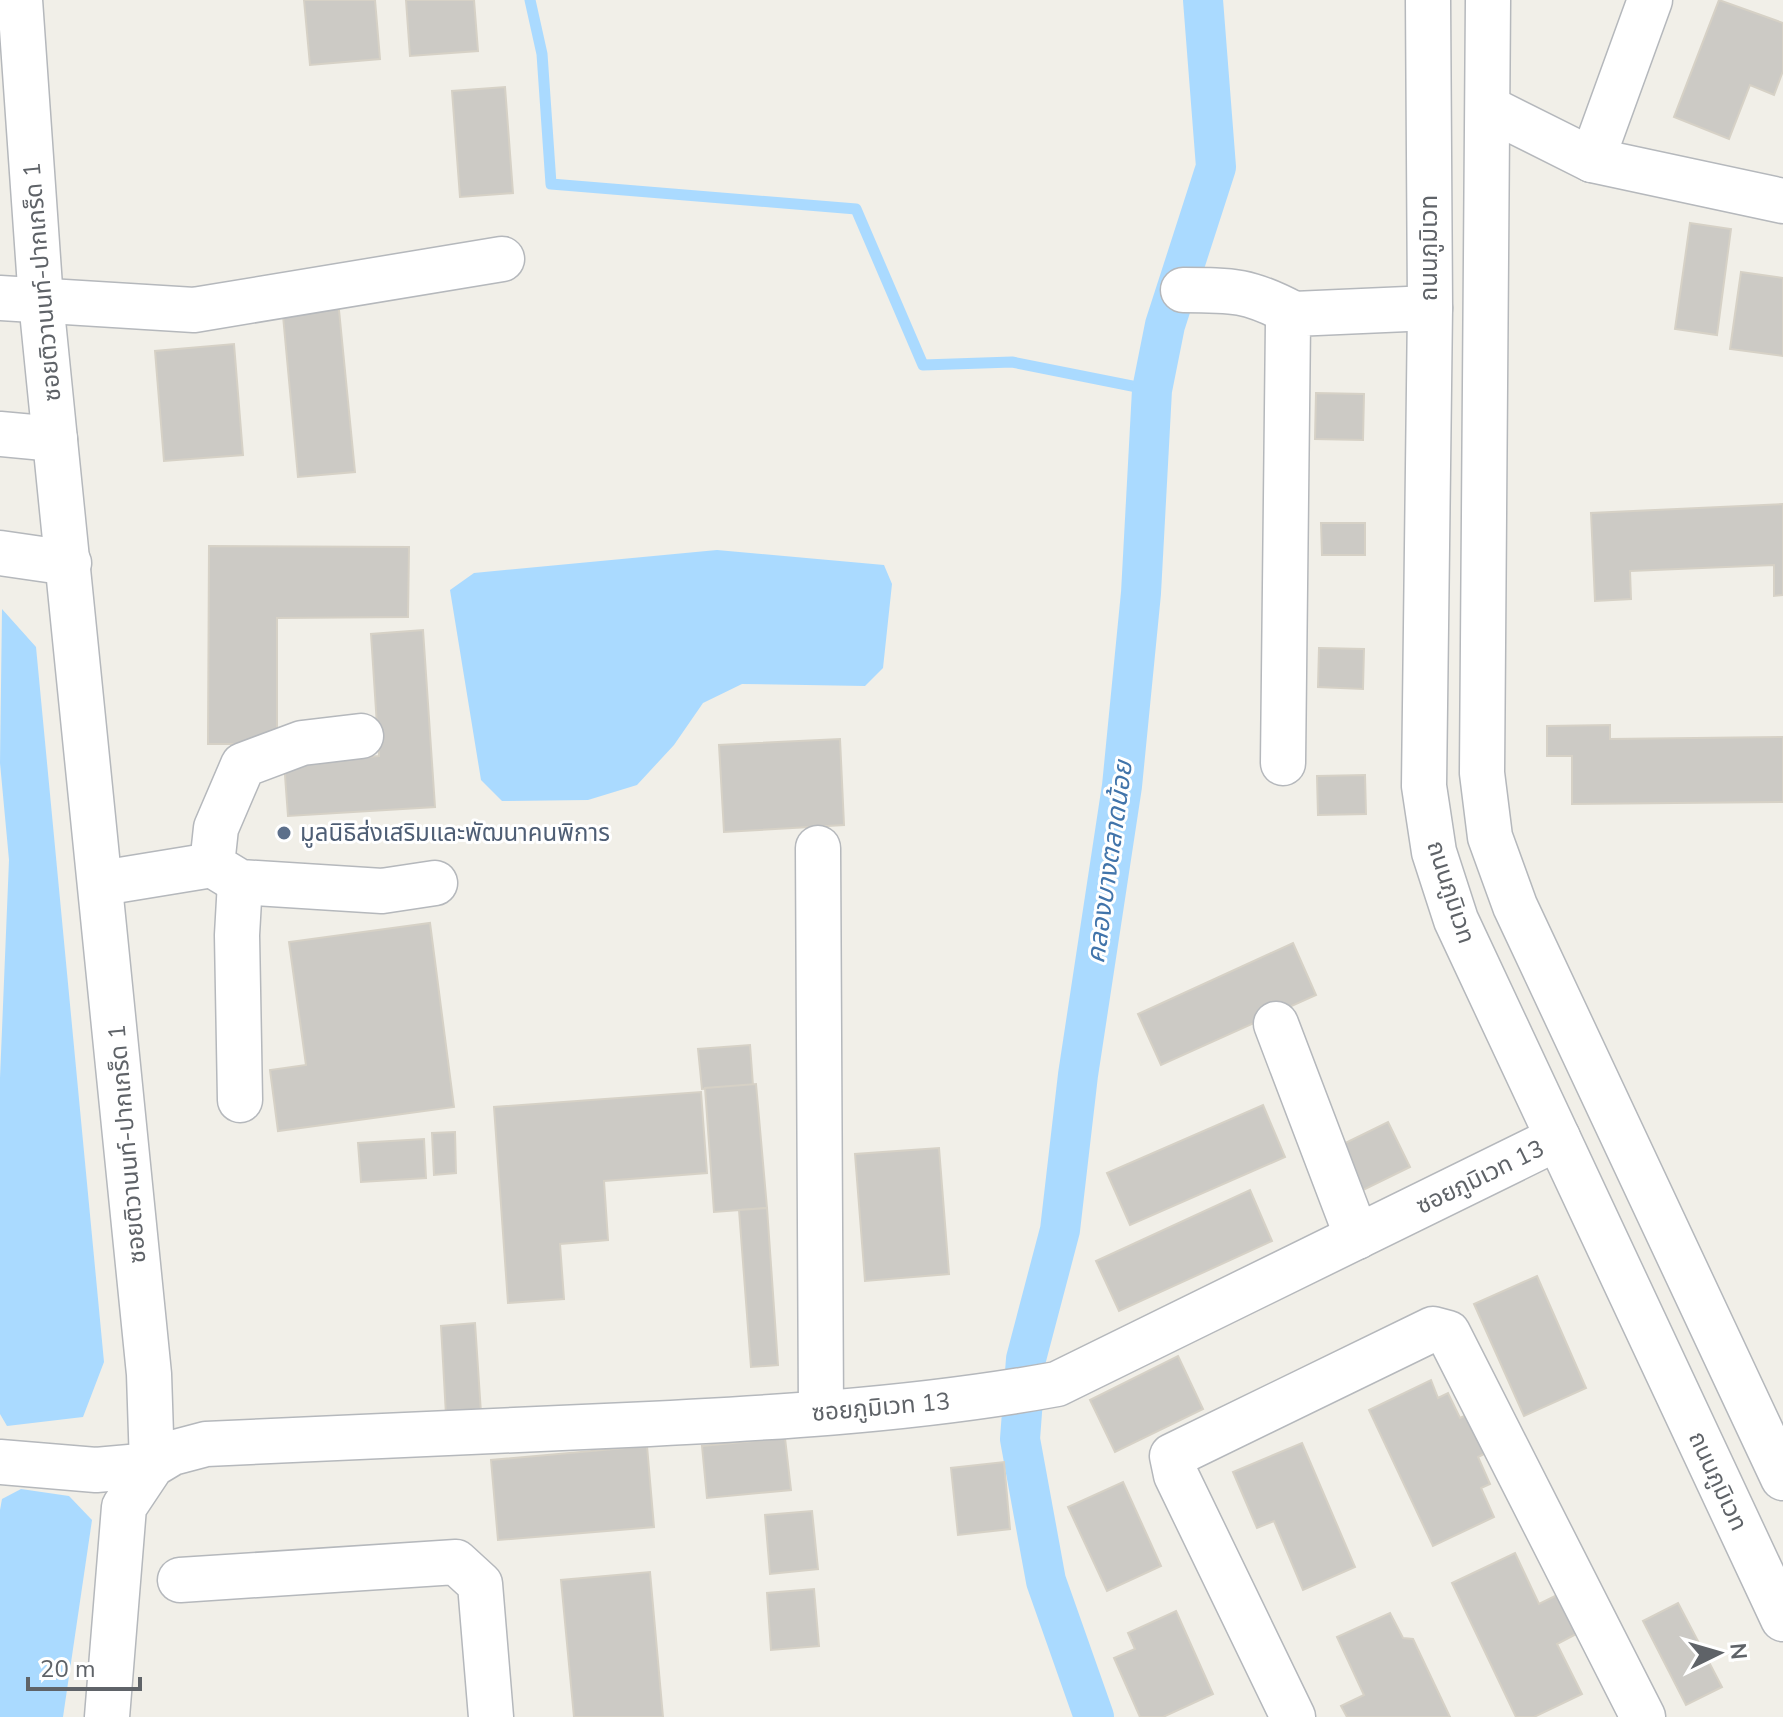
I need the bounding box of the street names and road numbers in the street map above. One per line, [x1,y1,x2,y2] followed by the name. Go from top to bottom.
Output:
[16,161,68,403] street label: ซอยติวานนท์-ปากเกร็ด 1
[1413,195,1445,301] street label: ถนนภูมิเวท
[1419,836,1483,948] street label: ถนนภูมิเวท
[101,1023,153,1265] street label: ซอยติวานนท์-ปากเกร็ด 1
[1411,1132,1549,1222] street label: ซอยภูมิเวท 13
[810,1385,952,1429] street label: ซอยภูมิเวท 13
[1681,1426,1755,1536] street label: ถนนภูมิเวท

